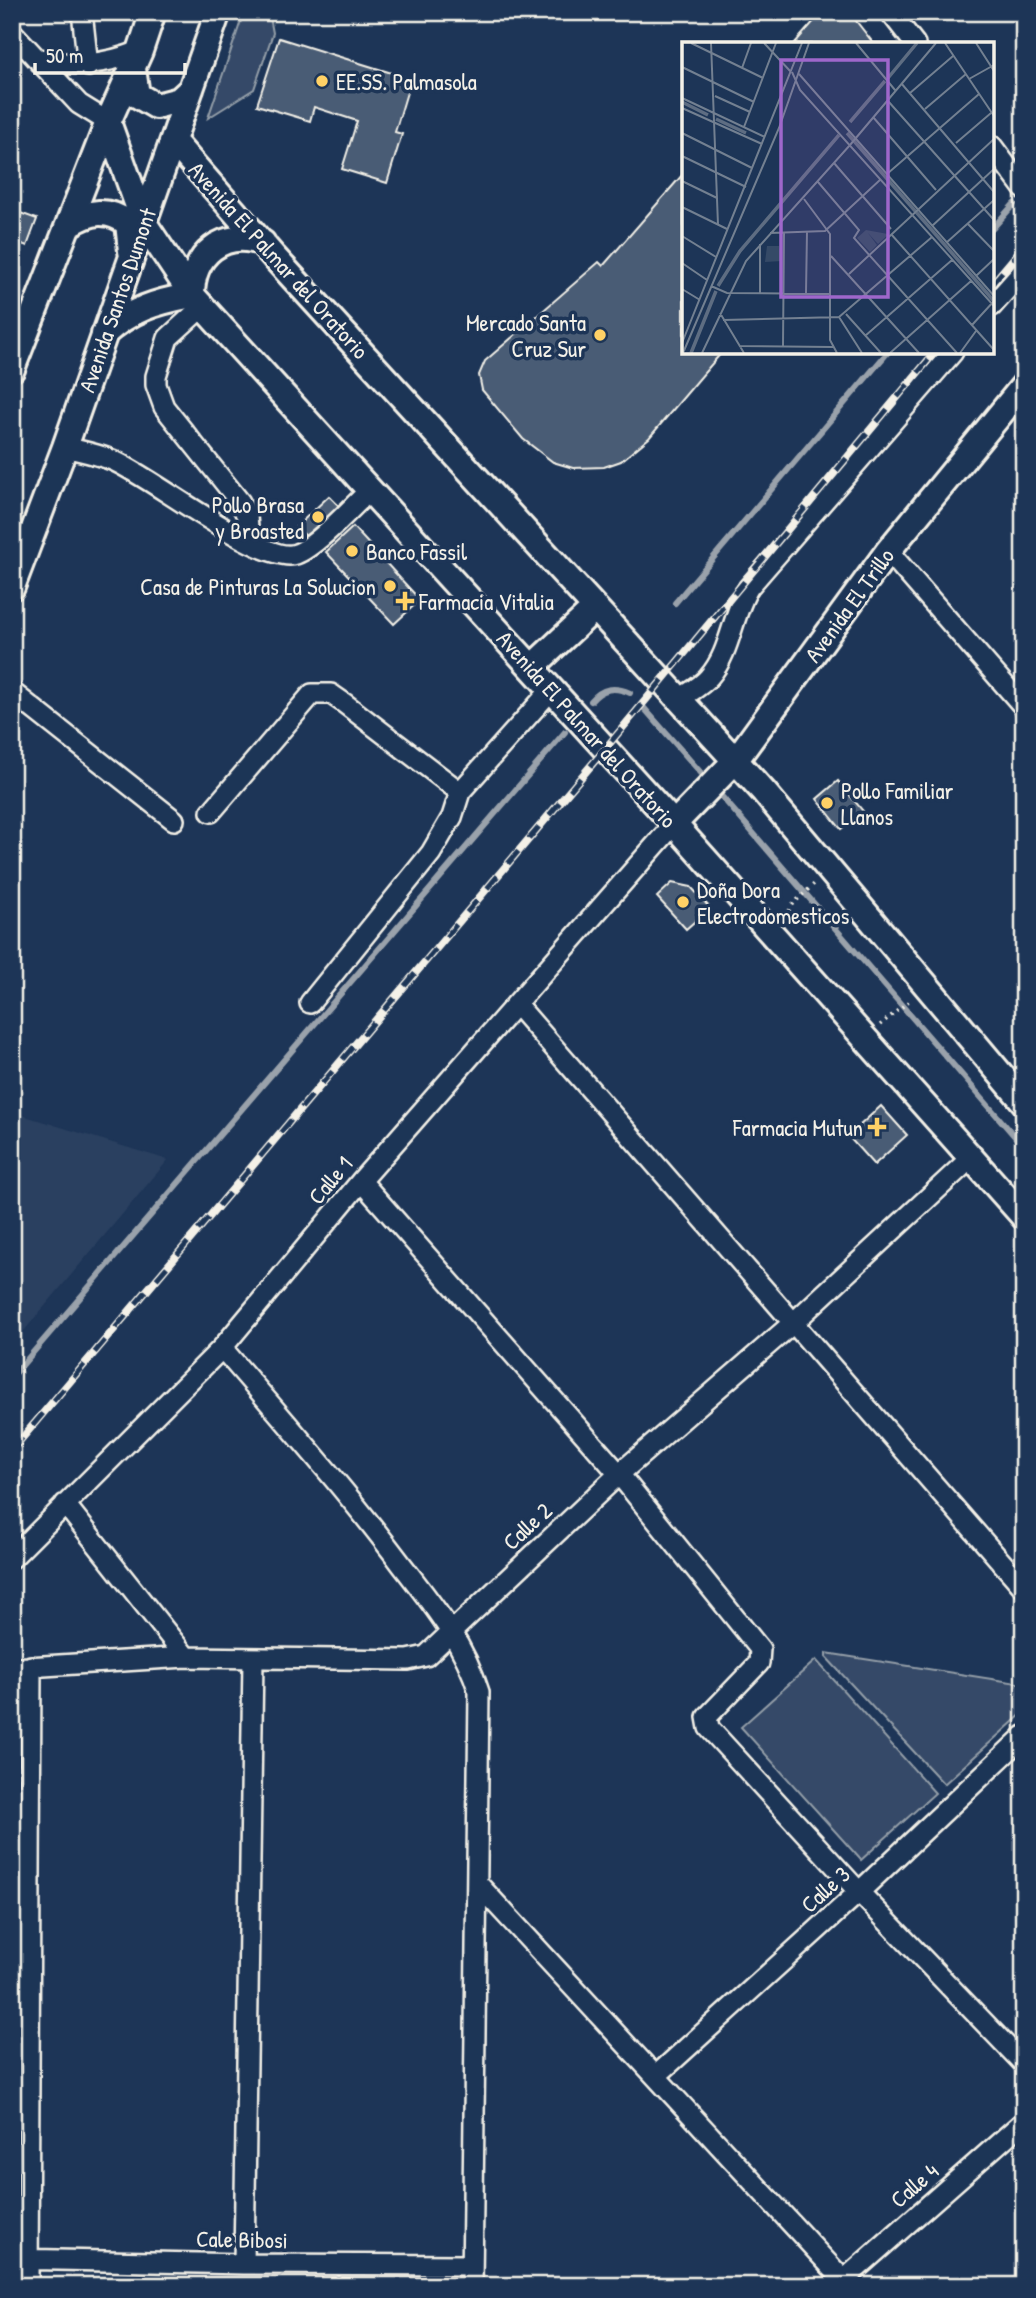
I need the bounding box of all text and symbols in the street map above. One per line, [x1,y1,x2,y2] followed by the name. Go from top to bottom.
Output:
[35,32,186,76] scale bar
[46,41,83,70] text: 50 m
[682,42,994,354] inset map
[336,66,477,97] place label: EE.SS. Palmasola
[314,73,330,89] marker: EE.SS. Palmasola
[182,155,376,365] street label: Avenida El Palmar del Oratorio
[71,203,163,396] street label: Avenida Santos Dumont
[466,307,586,364] place label: Mercado Santa Cruz Sur
[592,327,608,343] marker: Mercado Santa Cruz Sur
[212,489,304,546] place label: Pollo Brasa y Broasted
[310,509,326,525] marker: Pollo Brasa y Broasted
[366,536,468,567] place label: Banco Fassil
[797,542,901,668] street label: Avenida El Trillo
[344,543,360,559] marker: Banco Fassil
[140,571,376,602] place label: Casa de Pinturas La Solucion
[382,578,398,594] marker: Casa de Pinturas La Solucion
[418,586,554,617] place label: Farmacia Vitalia
[397,593,413,609] marker: Farmacia Vitalia
[490,624,684,834] street label: Avenida El Palmar del Oratorio
[841,775,954,832] place label: Pollo Familiar Llanos
[819,795,835,811] marker: Pollo Familiar Llanos
[697,874,850,931] place label: Doña Dora Electrodomesticos
[675,894,691,910] marker: Doña Dora Electrodomesticos
[732,1112,863,1143] place label: Farmacia Mutun
[869,1119,885,1135] marker: Farmacia Mutun
[301,1149,359,1211] street label: Calle 1
[496,1495,558,1557] street label: Calle 2
[794,1859,856,1919] street label: Calle 3
[883,2155,945,2215] street label: Calle 4
[196,2223,288,2255] street label: Cale Bibosi

